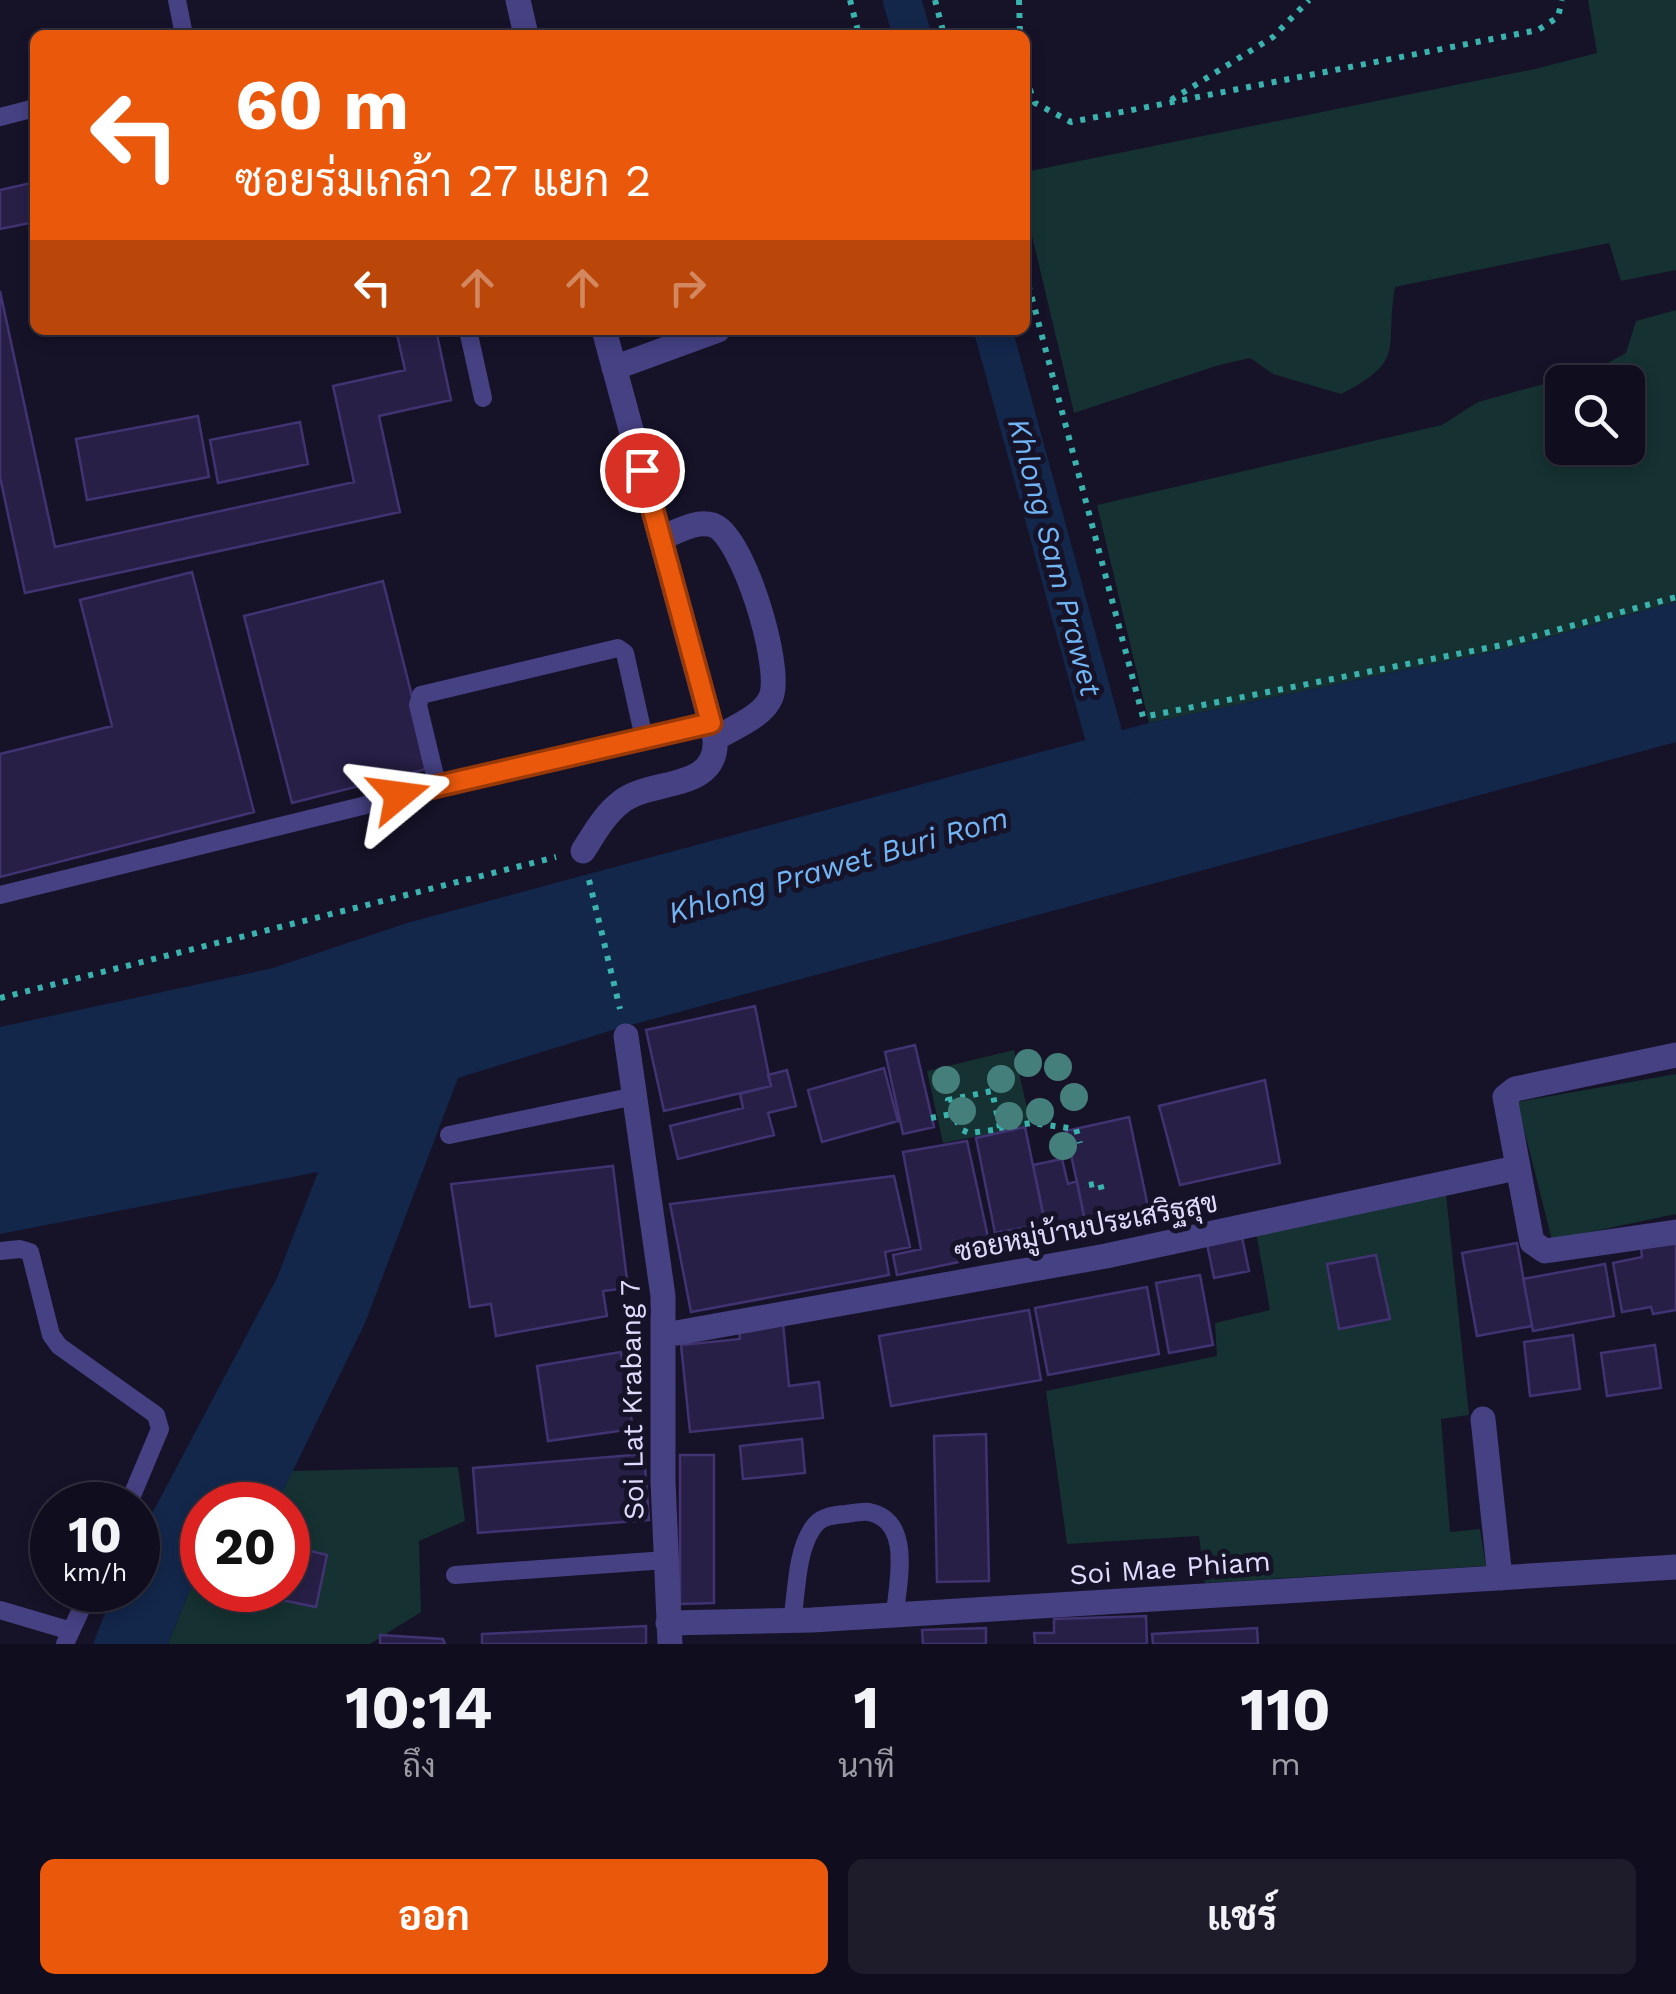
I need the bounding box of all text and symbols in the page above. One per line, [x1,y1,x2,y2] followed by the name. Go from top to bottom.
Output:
[235,64,409,146] text: 60 m
[70,70,200,200] icon: left
[235,154,651,207] text: ซอยร่มเกล้า 27 แยก 2
[345,260,400,315] icon: left
[450,260,505,315] icon: ahead
[555,260,610,315] icon: ahead
[660,260,715,315] icon: right
[1545,365,1645,465] map controls
[1545,365,1645,465] button: search
[1001,414,1109,701] water label: Khlong Sam Prawet
[600,428,685,513] pin
[615,443,670,498] icon: arrive
[347,743,451,847] position arrow
[664,800,1012,930] water label: Khlong Prawet Buri Rom
[951,1183,1221,1272] street label: ซอยหมู่บ้านประเสริฐสุข
[613,1280,651,1520] street label: Soi Lat Krabang 7
[180,1482,310,1612] speed limit sign: 20
[68,1505,122,1564] text: 10
[1068,1545,1272,1591] street label: Soi Mae Phiam
[63,1558,127,1587] text: km/h
[345,1672,493,1743] text: 10:14
[854,1672,879,1743] text: 1
[1240,1674,1331,1745] text: 110
[1270,1745,1301,1783] text: m
[402,1747,436,1785] text: ถึง
[838,1747,895,1785] text: นาที
[40,1859,828,1974] button: ออก
[848,1859,1636,1974] button: แชร์

